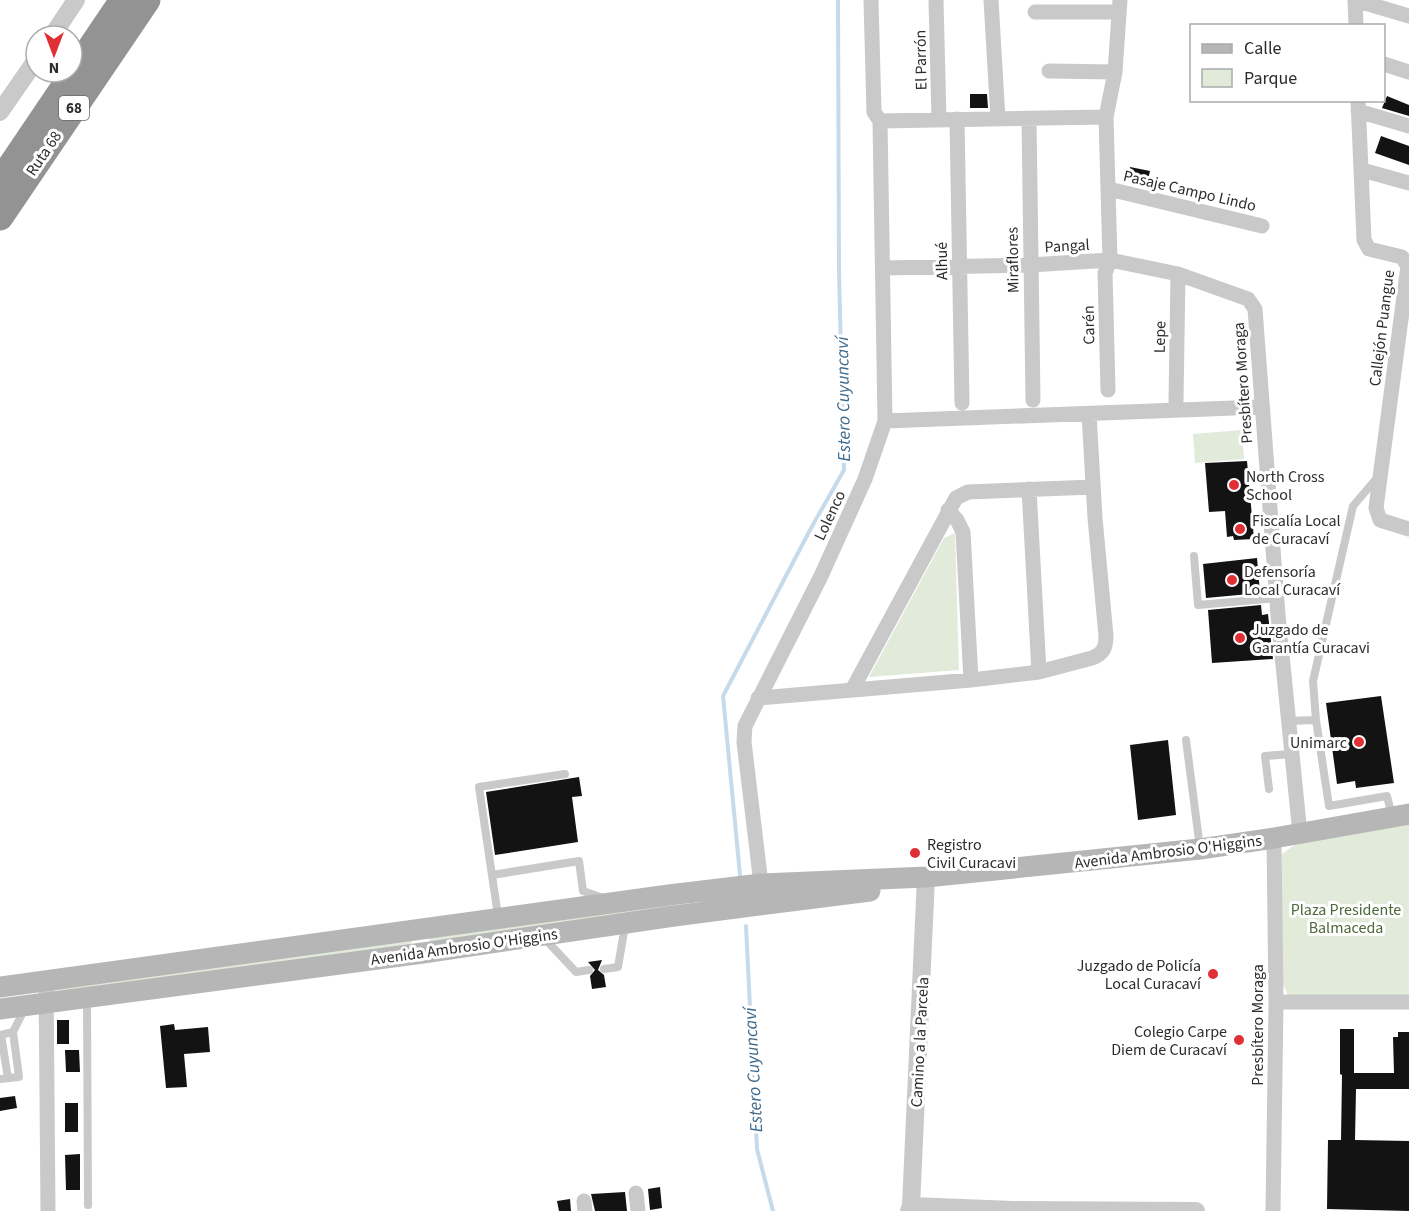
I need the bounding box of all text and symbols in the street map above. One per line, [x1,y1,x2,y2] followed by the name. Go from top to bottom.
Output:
[24,24,84,84] north arrow
[1190,24,1385,102] legend
[909,30,933,90] street label: El Parrón
[1244,36,1282,61] text: Calle
[49,57,59,79] text: N
[1244,66,1297,91] text: Parque
[59,96,89,120] road number: 68
[21,127,67,180] street label: Ruta 68
[1121,165,1258,217] street label: Pasaje Campo Lindo
[1001,226,1025,293] street label: Miraflores
[1044,234,1090,258] street label: Pangal
[931,242,953,280] street label: Alhué
[1364,269,1400,388] street label: Callejón Puangue
[1078,305,1100,345] street label: Carén
[1149,321,1171,353] street label: Lepe
[1228,321,1258,444] street label: Presbítero Moraga
[830,334,857,462] water label: Estero Cuyuncaví
[1246,466,1325,506] place label: North Cross School
[1227,478,1241,492] marker: North Cross School
[809,487,851,544] street label: Lolenco
[1252,510,1341,550] place label: Fiscalía Local de Curacaví
[1233,522,1247,536] marker: Fiscalía Local de Curacaví
[1244,561,1341,601] place label: Defensoría Local Curacaví
[1225,573,1239,587] marker: Defensoría Local Curacaví
[1252,619,1370,659] place label: Juzgado de Garantía Curacavi
[1233,631,1247,645] marker: Juzgado de Garantía Curacavi
[1290,732,1347,754] place label: Unimarc
[1352,735,1366,749] marker: Unimarc
[1073,830,1263,874] street label: Avenida Ambrosio O'Higgins
[927,834,1016,874] place label: Registro Civil Curacavi
[908,846,922,860] marker: Registro Civil Curacavi
[1291,899,1401,939] park label: Plaza Presidente Balmaceda
[369,923,559,971] street label: Avenida Ambrosio O'Higgins
[1077,955,1202,995] place label: Juzgado de Policía Local Curacaví
[1247,964,1269,1086] street label: Presbítero Moraga
[1206,967,1220,981] marker: Juzgado de Policía Local Curacaví
[906,976,934,1108] street label: Camino a la Parcela
[738,1004,769,1133] water label: Estero Cuyuncaví
[1111,1021,1228,1061] place label: Colegio Carpe Diem de Curacaví
[1232,1033,1246,1047] marker: Colegio Carpe Diem de Curacaví

